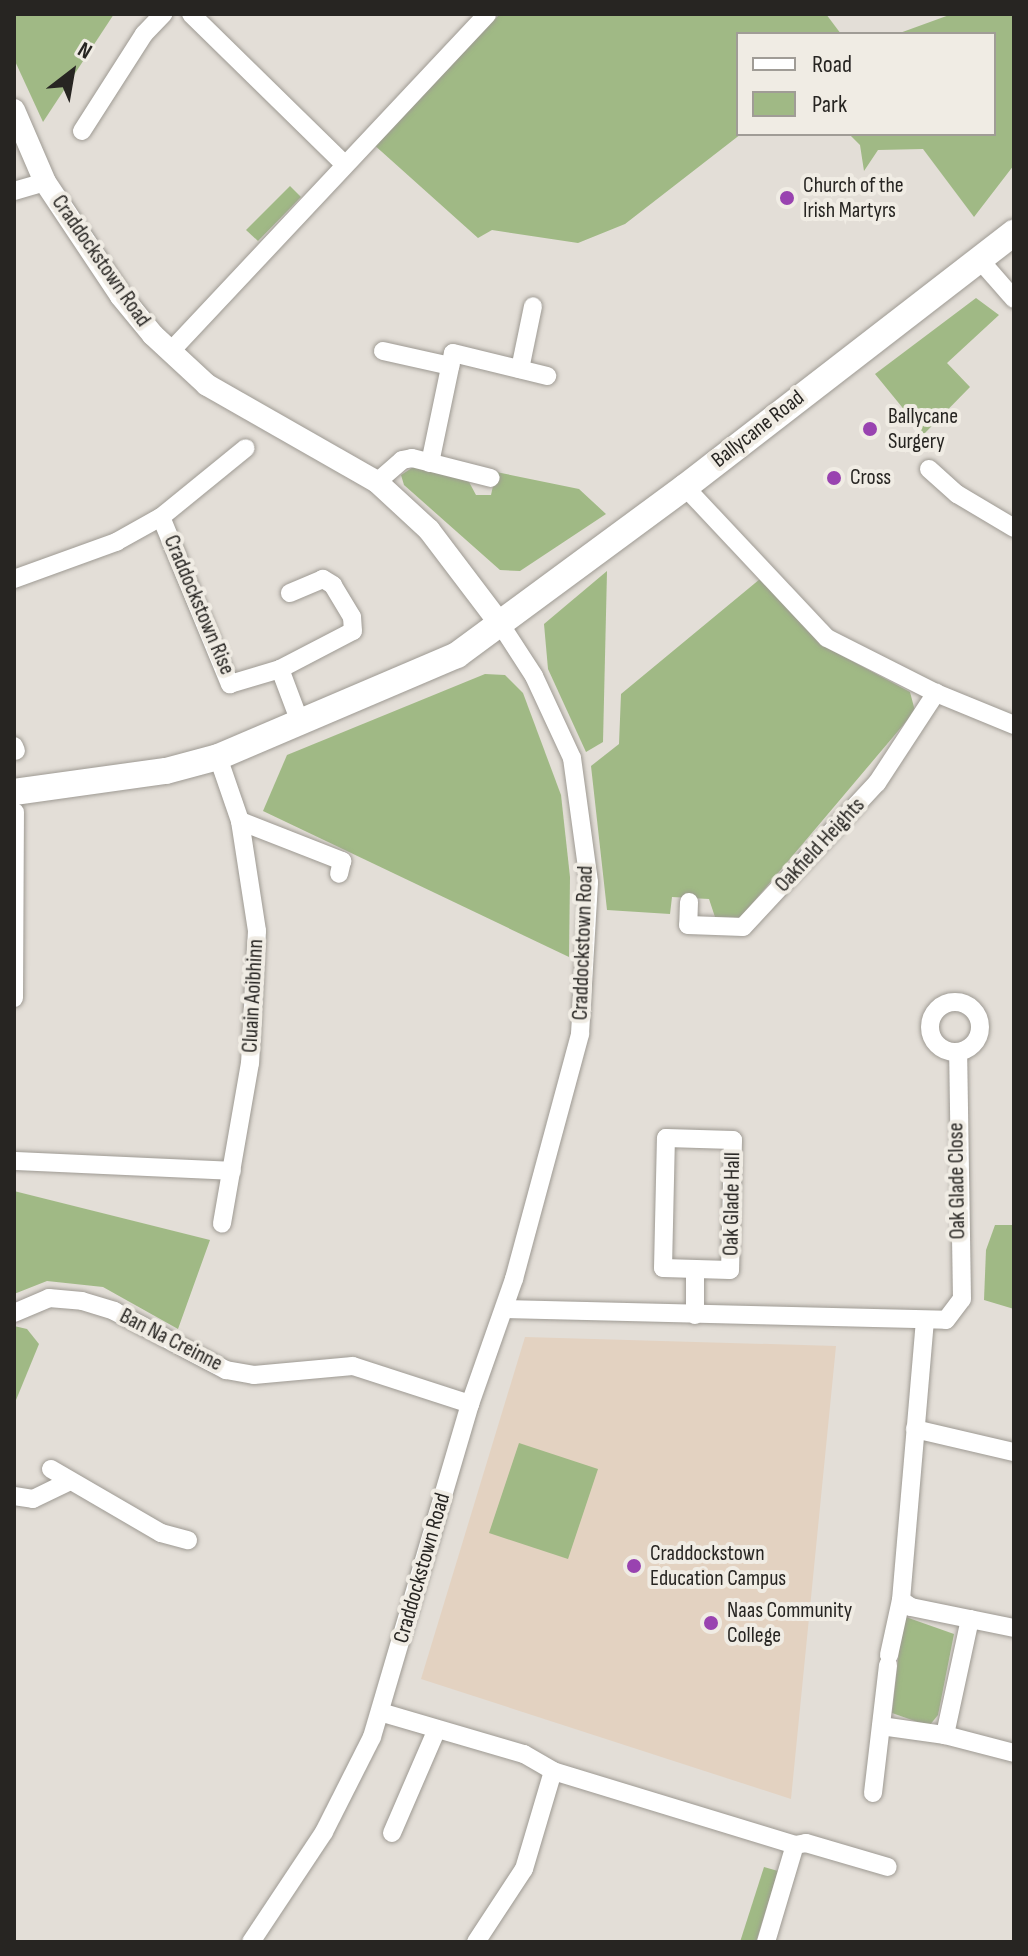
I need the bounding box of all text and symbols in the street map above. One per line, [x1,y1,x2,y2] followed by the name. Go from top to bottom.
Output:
[32,32,112,112] north arrow
[736,32,996,136] legend
[73,36,97,66] text: N
[812,50,852,79] text: Road
[812,90,847,119] text: Park
[803,172,904,224] place label: Church of the Irish Martyrs
[778,189,796,207] marker: Church of the Irish Martyrs
[46,190,156,332] street label: Craddockstown Road
[706,385,810,473] street label: Ballycane Road
[888,403,958,454] place label: Ballycane Surgery
[859,418,881,440] marker: Ballycane Surgery
[850,465,891,491] place label: Cross
[825,469,843,487] marker: Cross
[158,531,240,679] street label: Craddockstown Rise
[770,792,870,898] street label: Oakfield Heights
[567,865,599,1021] street label: Craddockstown Road
[237,938,269,1054] street label: Cluain Aoibhinn
[943,1122,971,1240] street label: Oak Glade Close
[718,1152,746,1256] street label: Oak Glade Hall
[115,1303,227,1377] street label: Ban Na Creinne
[388,1490,456,1646] street label: Craddockstown Road
[650,1540,786,1592] place label: Craddockstown Education Campus
[625,1557,643,1575] marker: Craddockstown Education Campus
[727,1597,852,1648] place label: Naas Community College
[702,1614,720,1632] marker: Naas Community College

